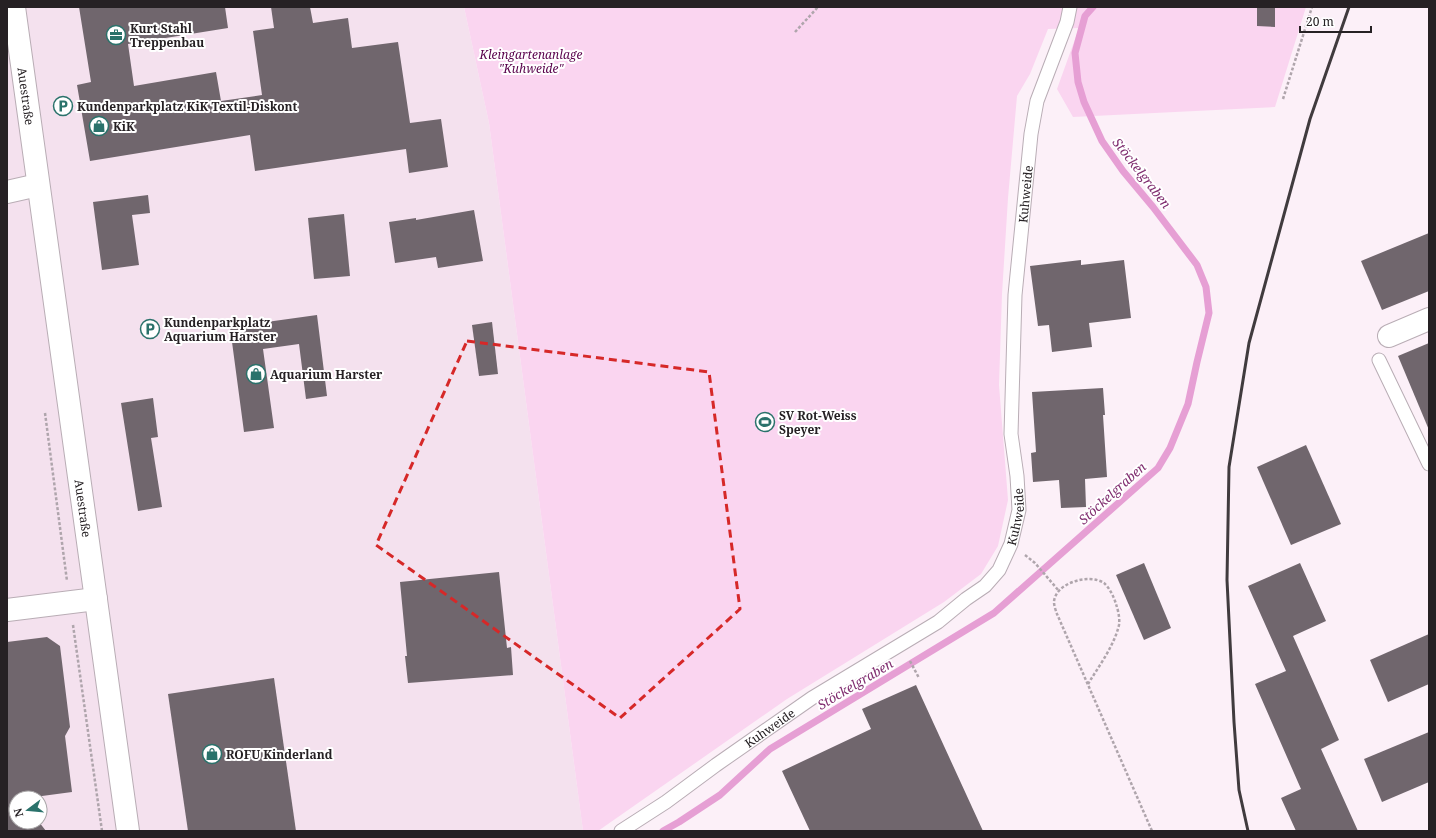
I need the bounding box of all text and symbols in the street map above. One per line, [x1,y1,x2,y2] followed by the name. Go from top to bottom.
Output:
[1300,8,1371,34] scale bar
[1306,13,1334,30] text: 20 m
[130,20,204,51] place label: Kurt Stahl Treppenbau
[105,24,127,46] office icon: Kurt Stahl Treppenbau
[479,46,583,77] park label: Kleingartenanlage "Kuhweide"
[14,66,39,126] street label: Auestraße
[52,95,74,117] parking icon: Kundenparkplatz KiK Textil-Diskont
[77,98,298,115] place label: Kundenparkplatz KiK Textil-Diskont
[88,115,110,137] shop icon: KiK
[113,118,135,135] place label: KiK
[1109,134,1175,212] water label: Stöckelgraben
[1014,164,1036,224] street label: Kuhweide
[164,314,277,345] place label: Kundenparkplatz Aquarium Harster
[139,318,161,340] parking icon: Kundenparkplatz Aquarium Harster
[245,363,267,385] shop icon: Aquarium Harster
[270,366,383,383] place label: Aquarium Harster
[779,407,857,438] place label: SV Rot-Weiss Speyer
[754,411,776,433] sports icon: SV Rot-Weiss Speyer
[1074,458,1150,528] water label: Stöckelgraben
[71,478,96,538] street label: Auestraße
[1002,488,1028,547] street label: Kuhweide
[814,654,896,714] water label: Stöckelgraben
[741,704,798,751] street label: Kuhweide
[201,743,223,765] shop icon: ROFU Kinderland
[226,746,333,763] place label: ROFU Kinderland
[8,790,48,830] north arrow
[9,806,26,819] text: N

